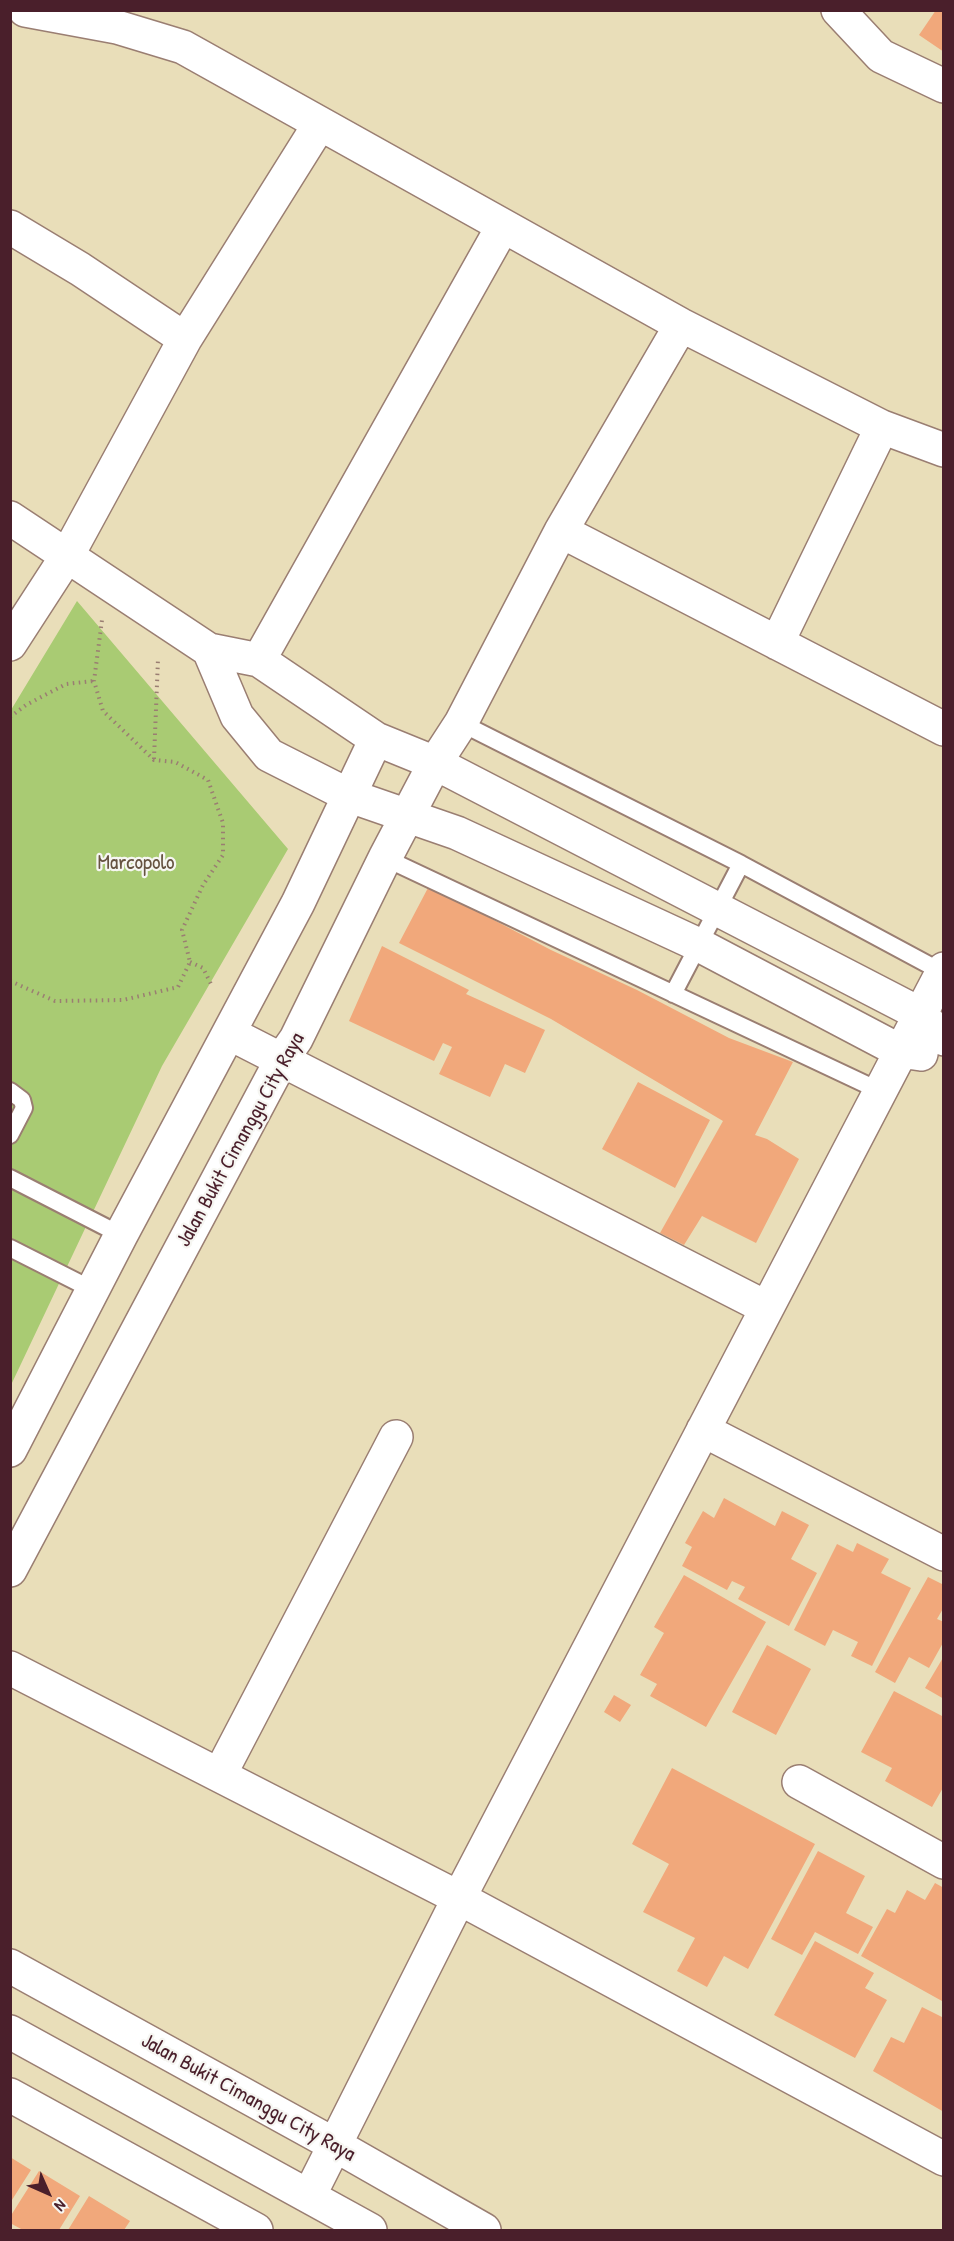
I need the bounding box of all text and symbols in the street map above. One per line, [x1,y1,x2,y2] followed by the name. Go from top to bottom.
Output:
[98,850,174,876] park label: Marcopolo
[172,1029,310,1251] street label: Jalan Bukit Cimanggu City Raya
[137,2029,359,2167] street label: Jalan Bukit Cimanggu City Raya
[18,2163,78,2223] north arrow
[50,2195,72,2217] text: N

